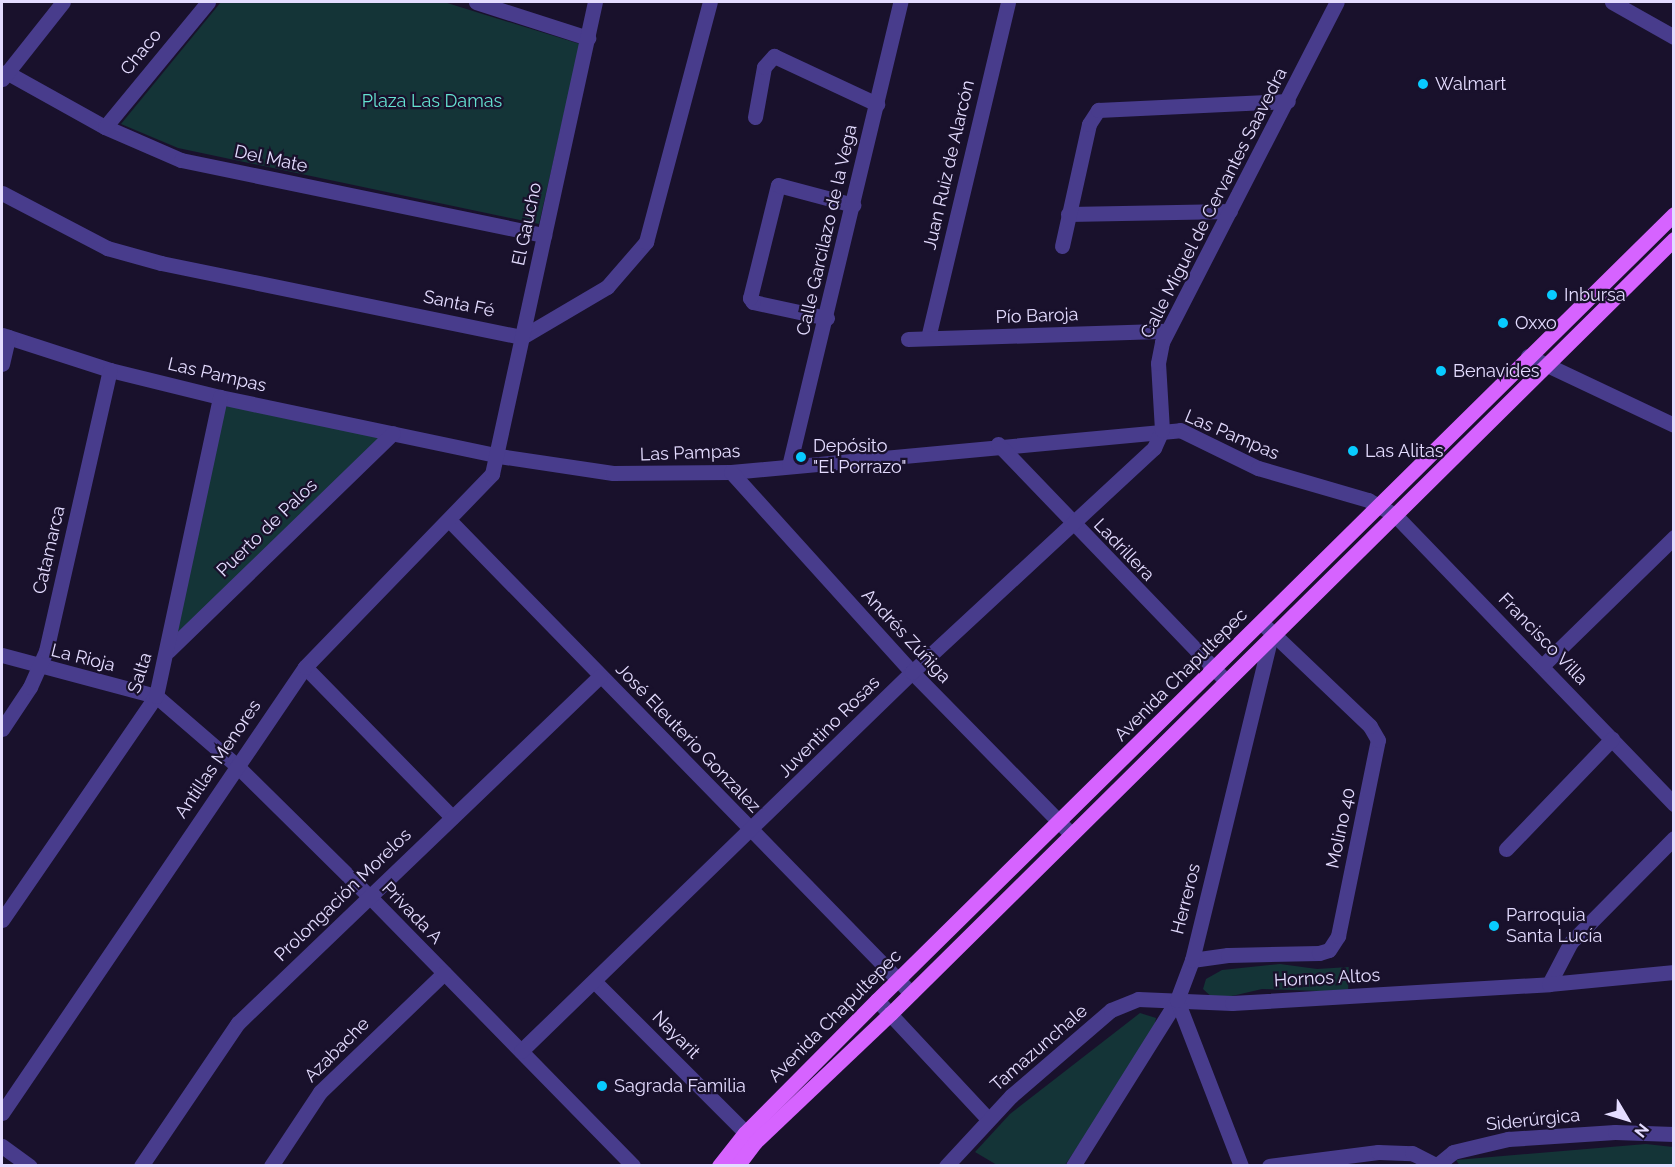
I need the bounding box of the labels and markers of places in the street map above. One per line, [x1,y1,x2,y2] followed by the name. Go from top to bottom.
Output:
[1435,73,1506,95] place label: Walmart
[1416,77,1430,91] marker: Walmart
[1564,284,1626,306] place label: Inbursa
[1545,288,1559,302] marker: Inbursa
[1515,312,1557,334] place label: Oxxo
[1496,316,1510,330] marker: Oxxo
[1453,360,1540,382] place label: Benavides
[1434,364,1448,378] marker: Benavides
[813,436,907,478] place label: Depósito "El Porrazo"
[1365,440,1444,462] place label: Las Alitas
[1346,444,1360,458] marker: Las Alitas
[794,450,808,464] marker: Depósito "El Porrazo"
[1506,905,1602,948] place label: Parroquia Santa Lucía
[1487,919,1501,933] marker: Parroquia Santa Lucía
[614,1075,746,1097] place label: Sagrada Familia
[595,1079,609,1093] marker: Sagrada Familia

